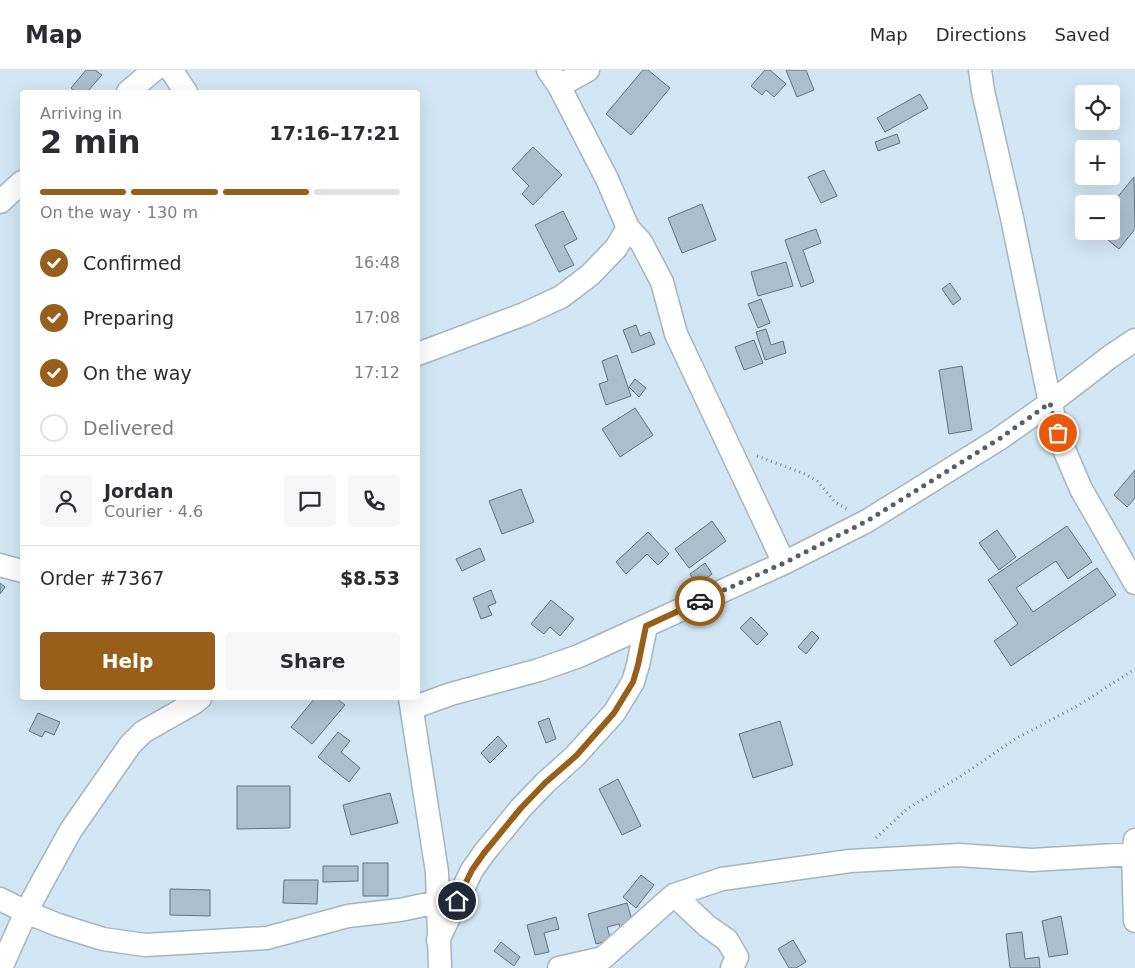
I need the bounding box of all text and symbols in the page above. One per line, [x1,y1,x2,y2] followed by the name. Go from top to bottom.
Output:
[25,21,82,49] text: Map
[870,24,908,45] text: Map
[936,24,1026,45] text: Directions
[1054,24,1110,45] text: Saved
[1075,85,1120,240] map controls
[1075,85,1120,130] button: locate
[40,104,122,123] text: Arriving in
[270,122,400,144] text: 17:16–17:21
[40,123,141,161] text: 2 min
[1075,140,1120,185] button: +
[1075,195,1120,240] button: −
[40,203,198,222] text: On the way · 130 m
[40,249,68,277] icon: check
[83,252,182,274] text: Confirmed
[354,253,400,272] text: 16:48
[40,304,68,332] icon: check
[83,307,174,329] text: Preparing
[354,308,400,327] text: 17:08
[40,359,68,387] icon: check
[83,362,192,384] text: On the way
[354,363,400,382] text: 17:12
[1037,412,1079,454] pin
[83,417,174,439] text: Delivered
[1044,419,1072,447] icon: bag
[40,475,92,527] button: person
[284,475,336,527] button: chat
[348,475,400,527] button: phone
[104,480,173,502] text: Jordan
[104,502,203,521] text: Courier · 4.6
[40,567,164,589] text: Order #7367
[340,567,400,589] text: $8.53
[675,576,725,626] courier
[686,587,714,615] icon: car
[40,632,215,690] button: Help
[225,632,400,690] button: Share
[436,880,478,922] pin
[443,887,471,915] icon: home

